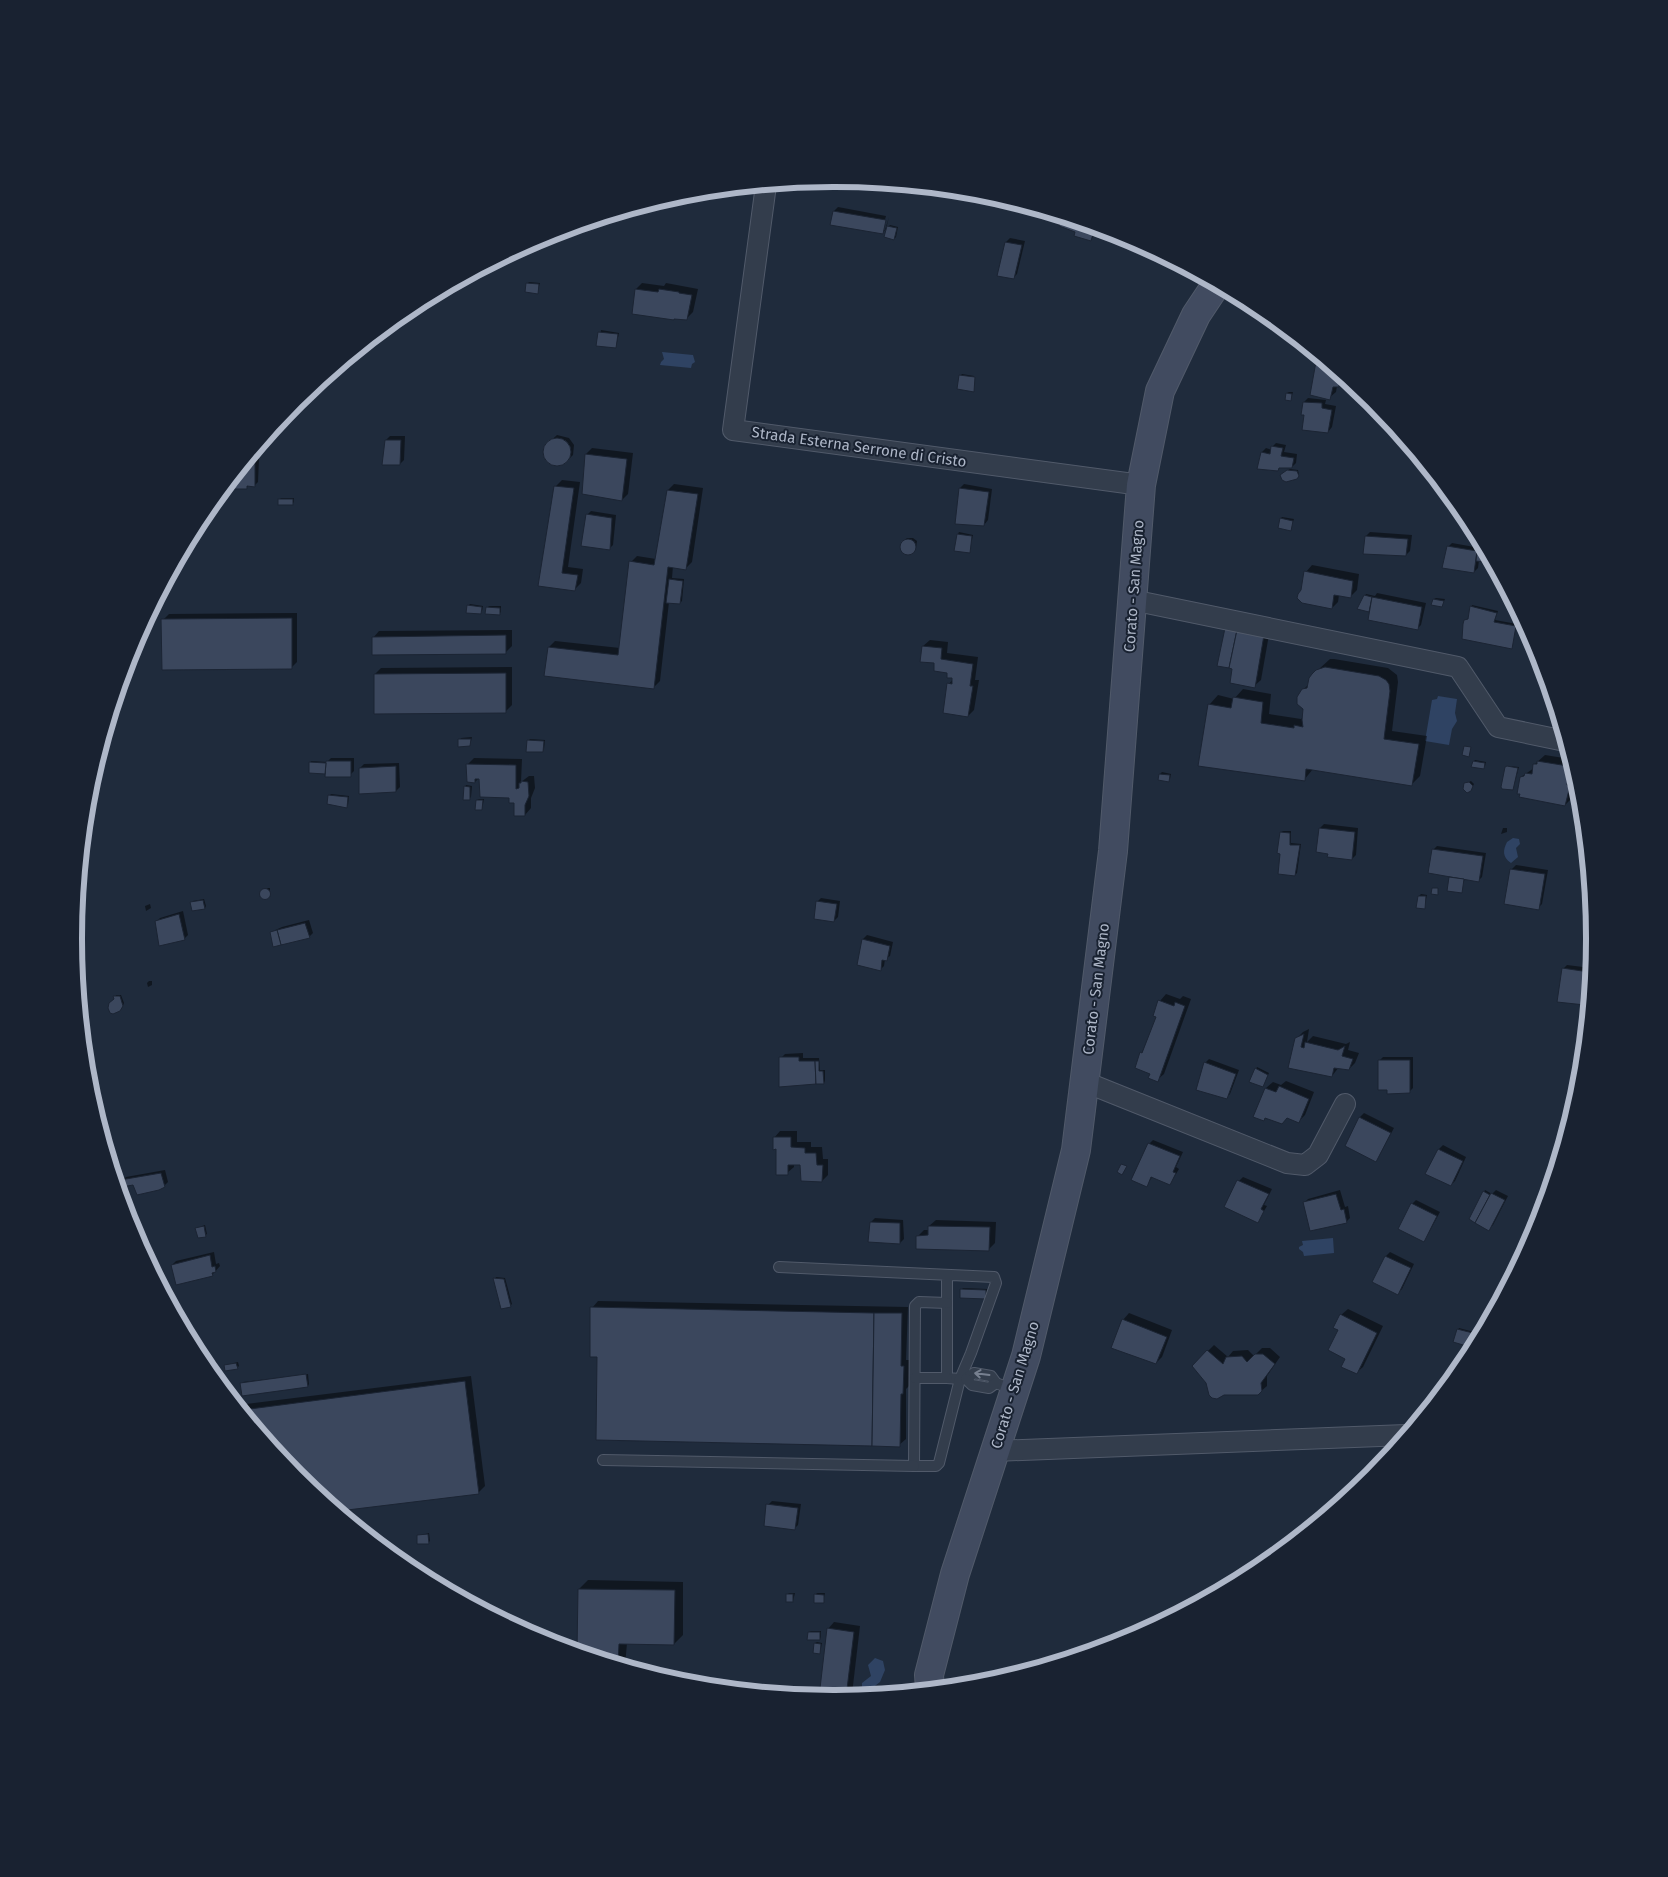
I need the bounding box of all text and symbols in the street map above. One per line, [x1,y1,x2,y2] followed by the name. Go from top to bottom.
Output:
[750,423,968,471] street label: Strada Esterna Serrone di Cristo
[1120,519,1148,653] street label: Corato - San Magno
[1079,922,1113,1056] street label: Corato - San Magno
[987,1319,1043,1451] street label: Corato - San Magno
[974,1369,990,1379] one-way arrow

